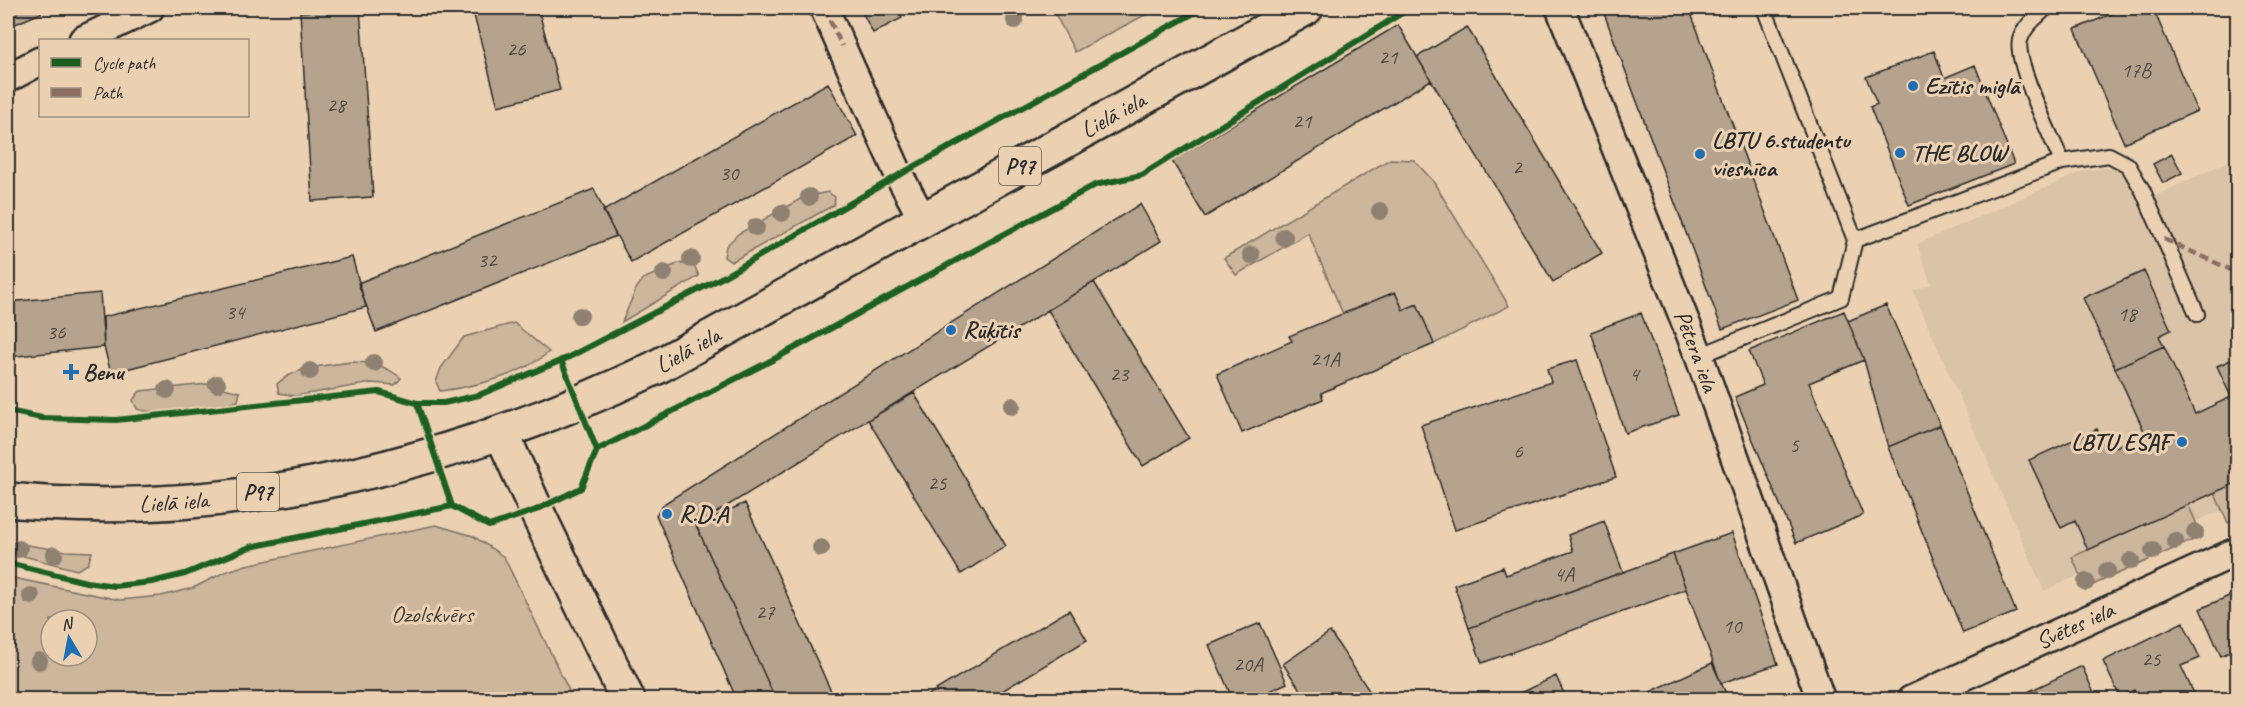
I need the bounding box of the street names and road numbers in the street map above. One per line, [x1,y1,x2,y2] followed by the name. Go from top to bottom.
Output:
[1075,84,1153,145] street label: Lielā iela
[999,147,1041,185] road number: P97
[1667,306,1726,397] street label: Pētera iela
[650,319,727,380] street label: Lielā iela
[237,473,279,511] road number: P97
[139,484,212,519] street label: Lielā iela
[2031,594,2120,656] street label: Svētes iela

